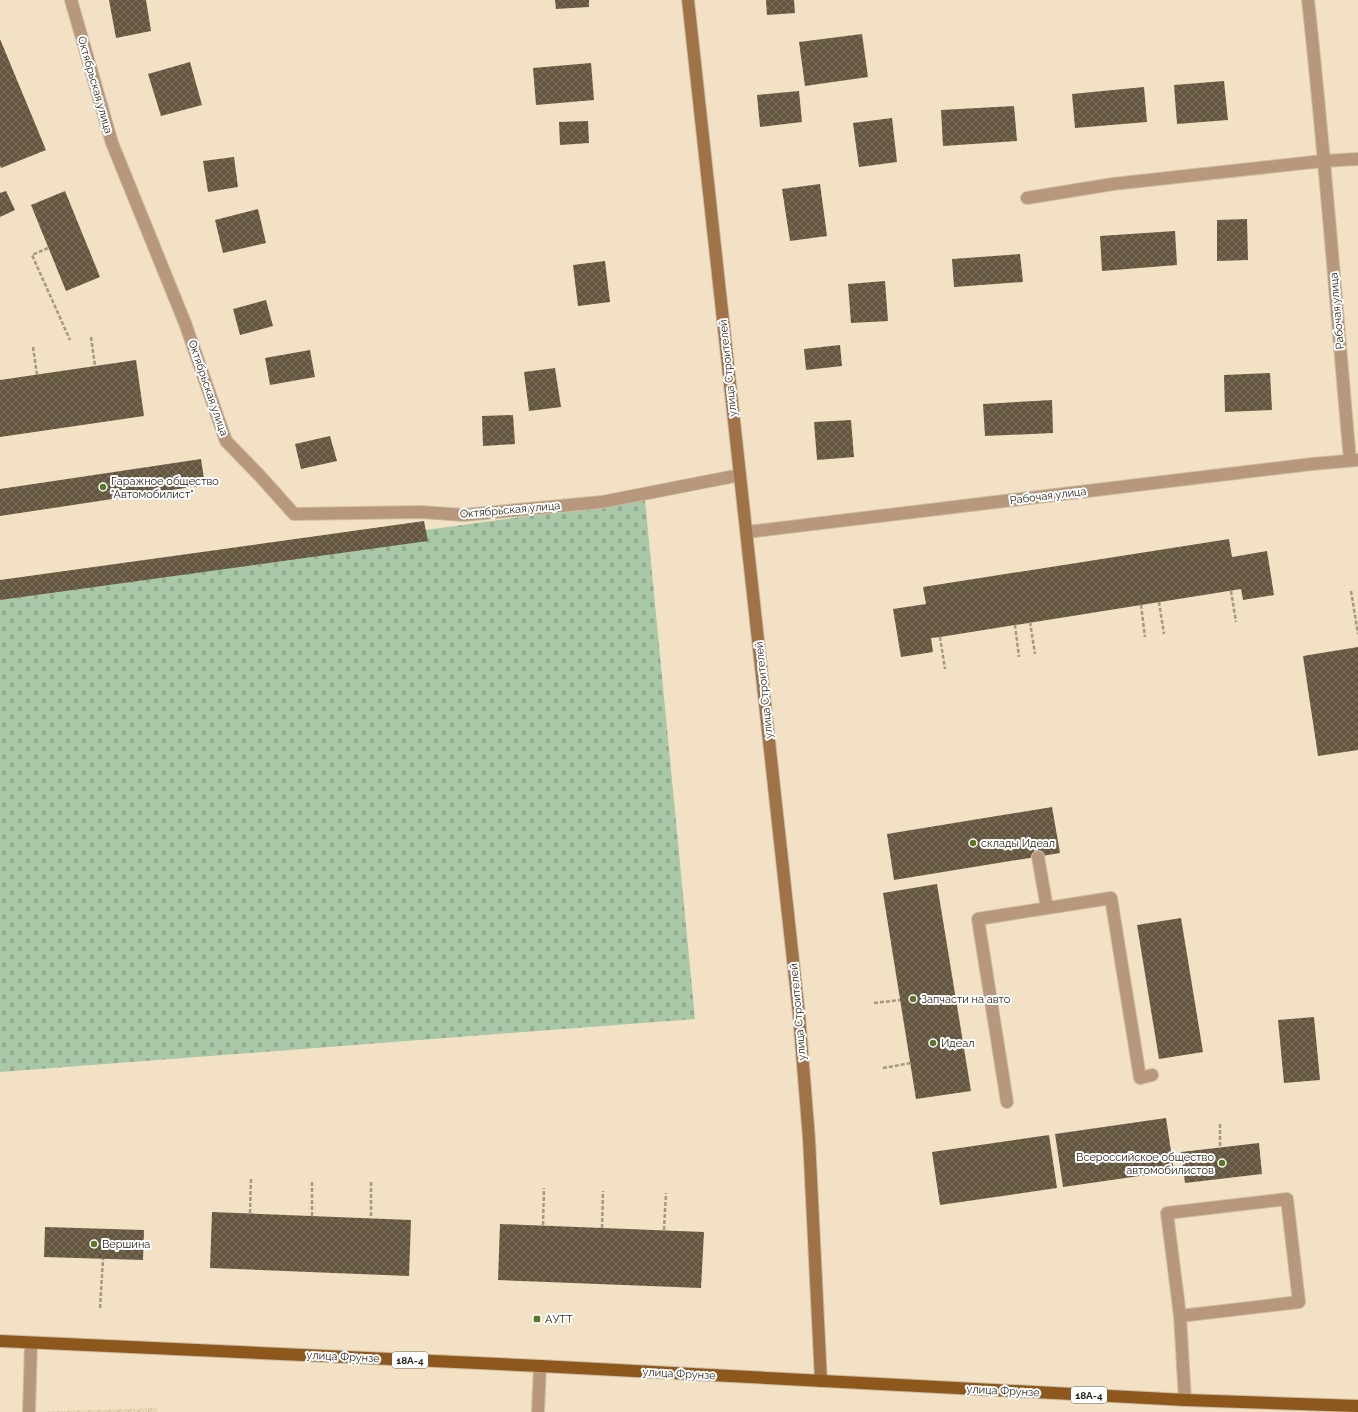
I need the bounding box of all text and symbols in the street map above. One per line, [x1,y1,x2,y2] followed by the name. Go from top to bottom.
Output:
[75,35,115,135] street label: Октябрьская улица
[1327,272,1347,350] street label: Рабочая улица
[716,319,740,417] street label: улица Строителей
[185,338,231,438] street label: Октябрьская улица
[111,475,219,501] place label: Гаражное общество "Автомобилист"
[98,482,108,492] marker: Гаражное общество "Автомобилист"
[1009,485,1087,507] street label: Рабочая улица
[459,499,561,521] street label: Октябрьская улица
[752,641,776,739] street label: улица Строителей
[981,837,1055,850] place label: склады Идеал
[968,838,978,848] marker: склады Идеал
[787,963,809,1061] street label: улица Строителей
[921,993,1011,1006] place label: Запчасти на авто
[908,994,918,1004] marker: Запчасти на авто
[941,1037,974,1050] place label: Идеал
[928,1038,938,1048] marker: Идеал
[1076,1151,1214,1177] place label: Всероссийское общество автомобилистов
[1217,1158,1227,1168] marker: Всероссийское общество автомобилистов
[102,1238,150,1251] place label: Вершина
[89,1239,99,1249] marker: Вершина
[545,1313,573,1326] place label: АУТТ
[532,1314,542,1324] marker: АУТТ
[306,1349,380,1365] street label: улица Фрунзе
[392,1352,428,1368] road number: 18А-4
[642,1366,716,1382] street label: улица Фрунзе
[966,1383,1040,1399] street label: улица Фрунзе
[1071,1387,1107,1403] road number: 18А-4

